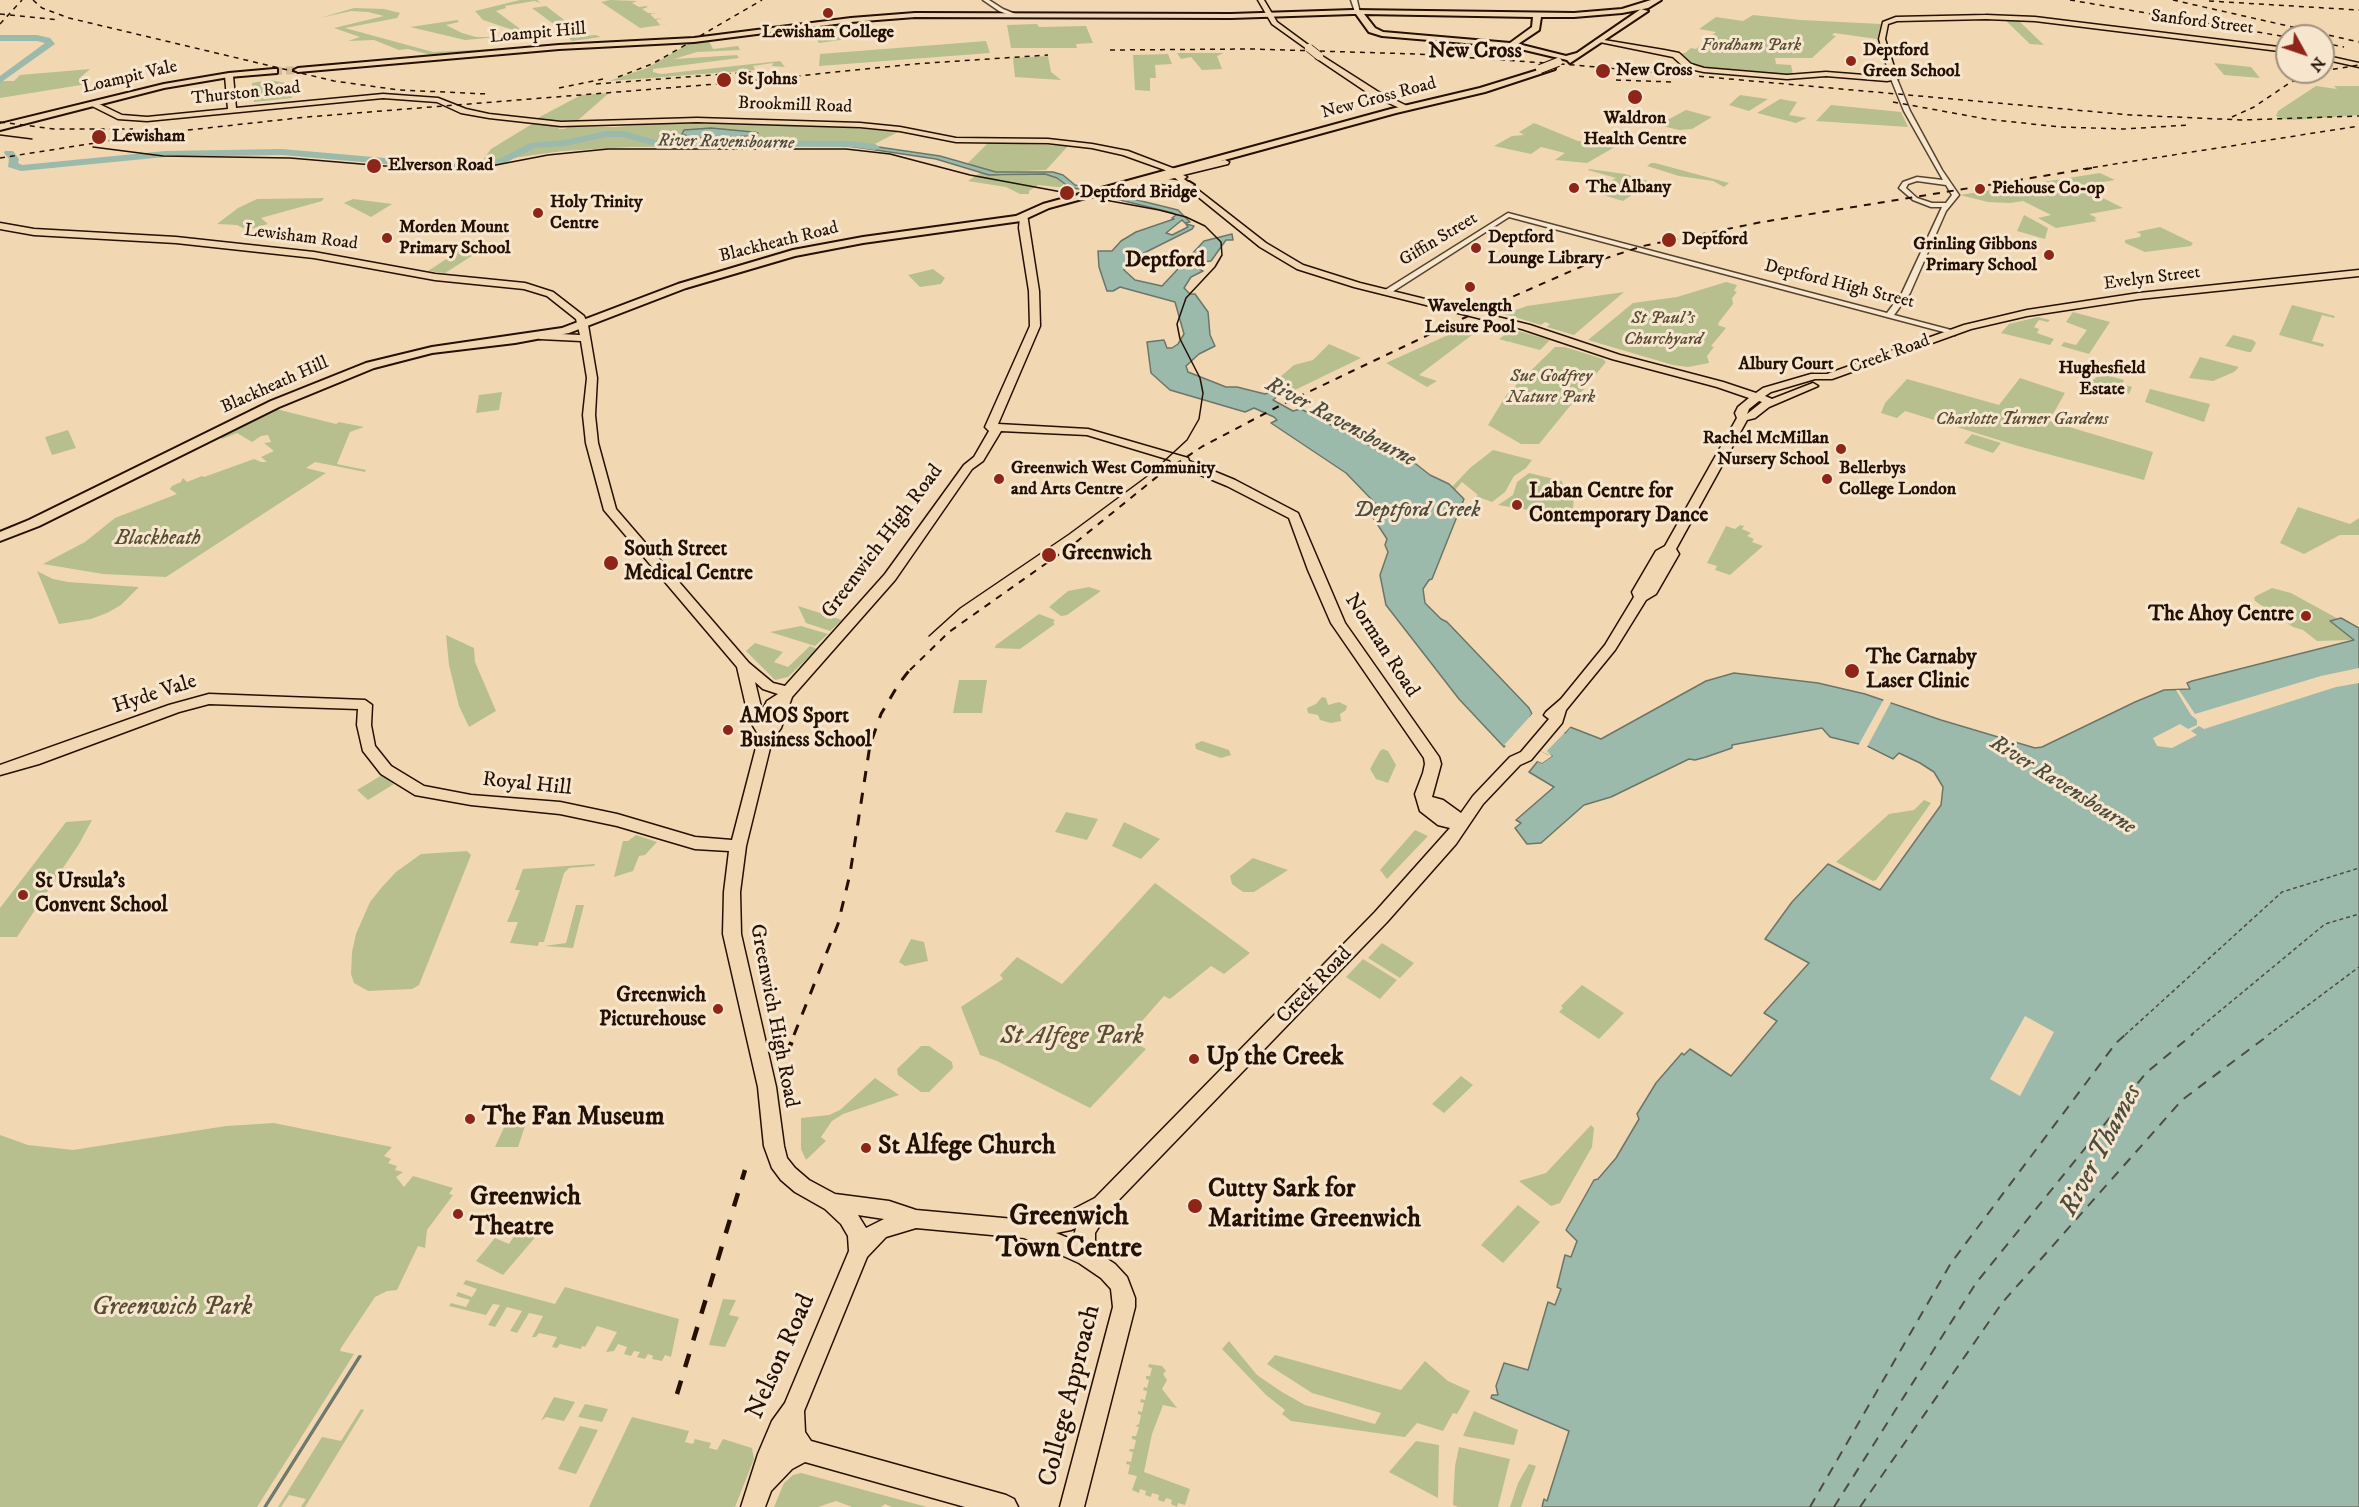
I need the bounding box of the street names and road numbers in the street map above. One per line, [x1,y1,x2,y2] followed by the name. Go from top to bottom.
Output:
[2150,6,2254,40] street label: Sanford Street
[489,19,587,49] street label: Loampit Hill
[80,57,180,99] street label: Loampit Vale
[1319,73,1439,125] street label: New Cross Road
[190,78,302,110] street label: Thurston Road
[737,93,853,119] street label: Brookmill Road
[1396,208,1482,272] street label: Giffin Street
[717,218,841,268] street label: Blackheath Road
[243,220,359,256] street label: Lewisham Road
[1762,256,1916,314] street label: Deptford High Street
[2102,262,2202,296] street label: Evelyn Street
[1847,331,1933,379] street label: Creek Road
[218,353,332,419] street label: Blackheath Hill
[817,460,949,624] street label: Greenwich High Road
[1338,589,1424,703] street label: Norman Road
[110,670,200,720] street label: Hyde Vale
[481,768,573,802] street label: Royal Hill
[743,922,803,1110] street label: Greenwich High Road
[1272,942,1358,1030] street label: Creek Road
[741,1290,823,1424] street label: Nelson Road
[1033,1302,1109,1490] street label: College Approach

